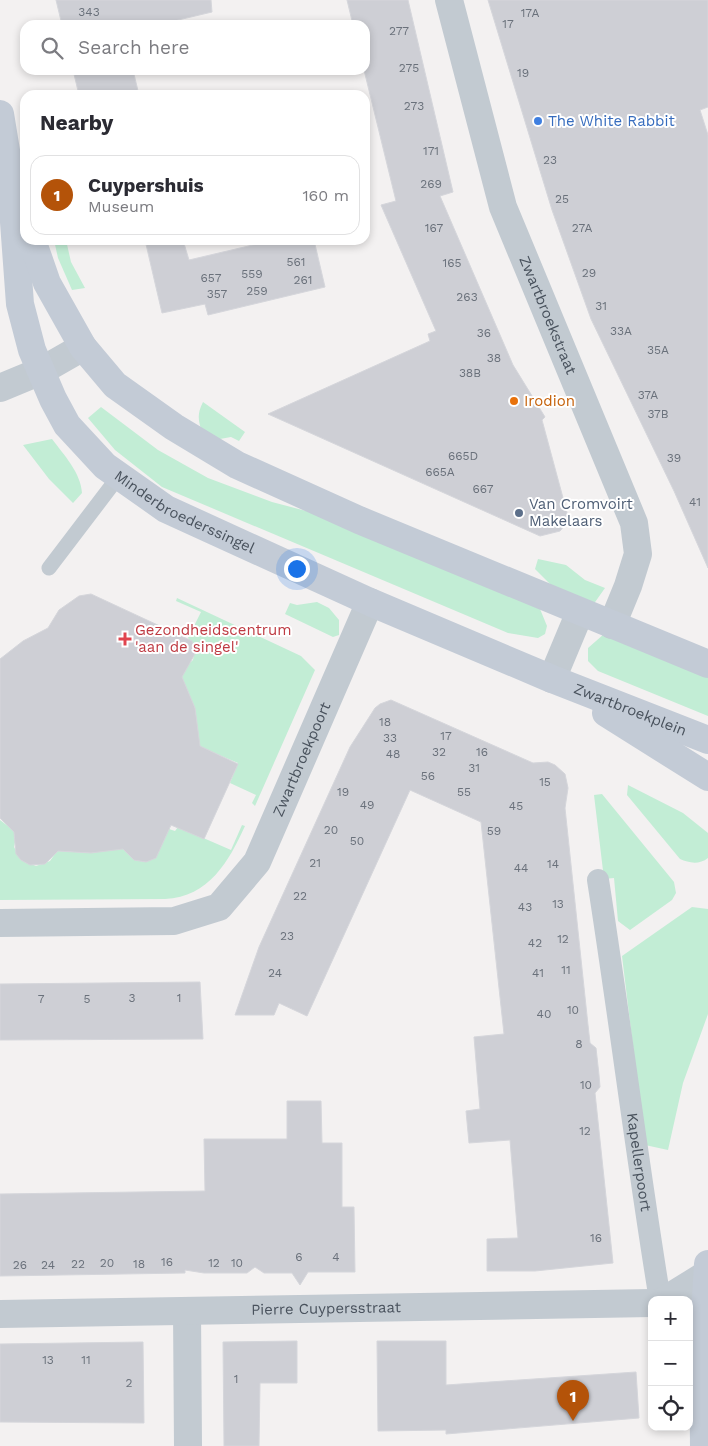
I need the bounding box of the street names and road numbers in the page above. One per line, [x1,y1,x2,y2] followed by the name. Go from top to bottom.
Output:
[515,253,581,378] street label: Zwartbroekstraat
[111,467,258,557] street label: Minderbroederssingel
[571,679,689,740] street label: Zwartbroekplein
[269,699,335,819] street label: Zwartbroekpoort
[623,1111,655,1213] street label: Kapellerpoort
[251,1298,402,1319] street label: Pierre Cuypersstraat

